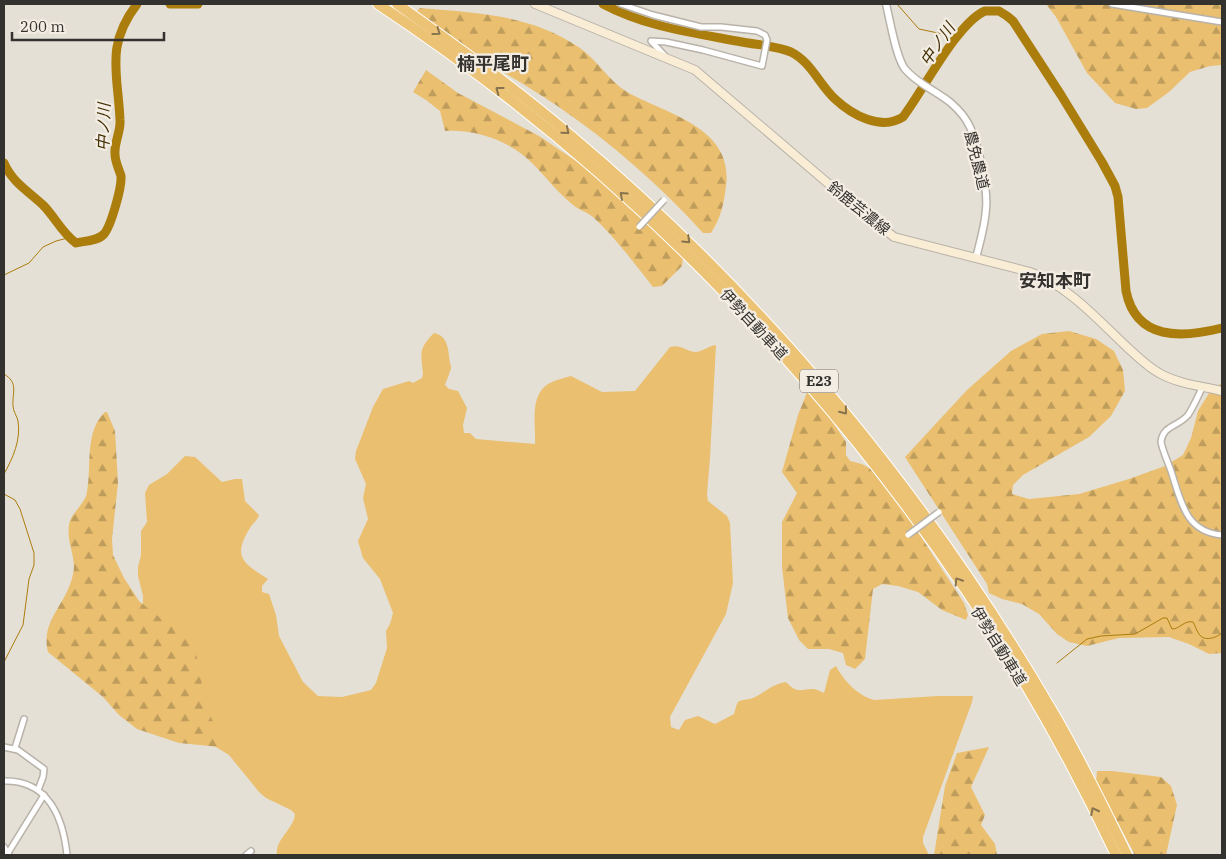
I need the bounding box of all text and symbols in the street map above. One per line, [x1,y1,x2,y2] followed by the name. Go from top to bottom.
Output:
[12,10,165,42] scale bar
[20,17,65,36] text: 200 m
[915,17,960,69] water label: 中ノ川
[432,26,441,36] one-way arrow
[457,52,529,75] district label: 楠平尾町
[496,88,505,96] one-way arrow
[92,101,114,151] water label: 中ノ川
[561,126,570,135] one-way arrow
[961,129,993,191] street label: 農免農道
[824,177,894,239] street label: 鈴鹿芸濃線
[620,192,629,201] one-way arrow
[681,234,690,243] one-way arrow
[1019,269,1091,292] district label: 安知本町
[716,285,792,363] street label: 伊勢自動車道
[800,370,838,392] road number: E23
[839,405,847,414] one-way arrow
[955,578,965,587] one-way arrow
[967,603,1031,689] street label: 伊勢自動車道
[1090,808,1100,817] one-way arrow

